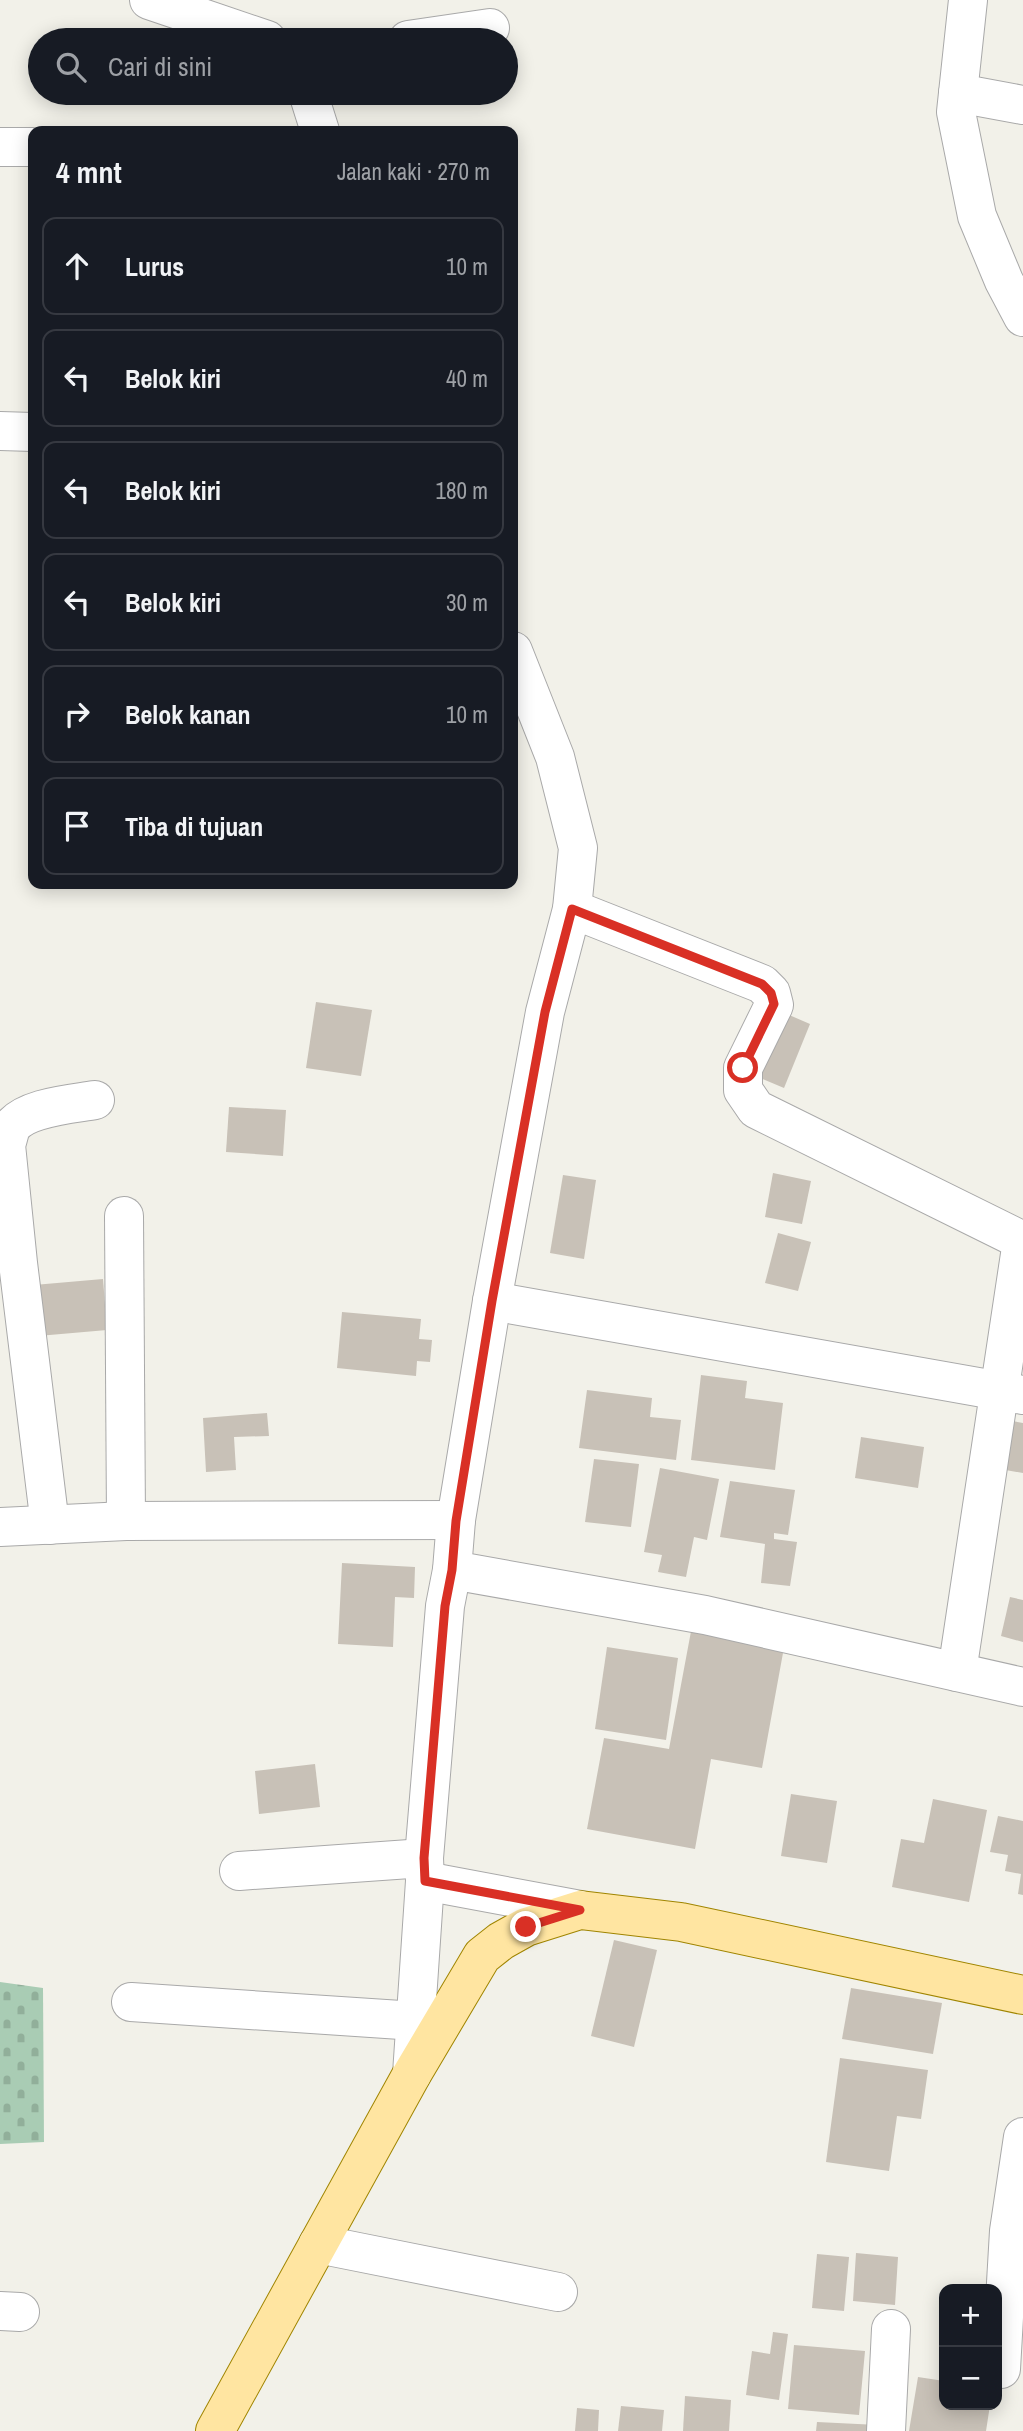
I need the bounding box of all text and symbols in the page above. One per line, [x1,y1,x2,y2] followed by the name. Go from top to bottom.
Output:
[28,28,518,105] search box
[52,48,90,86] icon: search
[108,49,212,84] text: Cari di sini
[56,152,122,192] text: 4 mnt
[337,156,490,187] text: Jalan kaki · 270 m
[58,247,96,285] icon: ahead
[125,249,184,284] text: Lurus
[446,251,488,282] text: 10 m
[58,359,96,397] icon: left
[125,361,221,396] text: Belok kiri
[446,363,488,394] text: 40 m
[58,471,96,509] icon: left
[125,473,221,508] text: Belok kiri
[436,475,488,506] text: 180 m
[58,583,96,621] icon: left
[125,585,221,620] text: Belok kiri
[446,587,488,618] text: 30 m
[58,695,96,733] icon: right
[125,697,251,732] text: Belok kanan
[446,699,488,730] text: 10 m
[58,807,96,845] icon: arrive
[125,809,263,844] text: Tiba di tujuan
[727,1052,758,1083] route start
[510,1911,541,1942] route end
[939,2284,1002,2410] map controls
[939,2284,1002,2347] button: +
[939,2347,1002,2410] button: −

